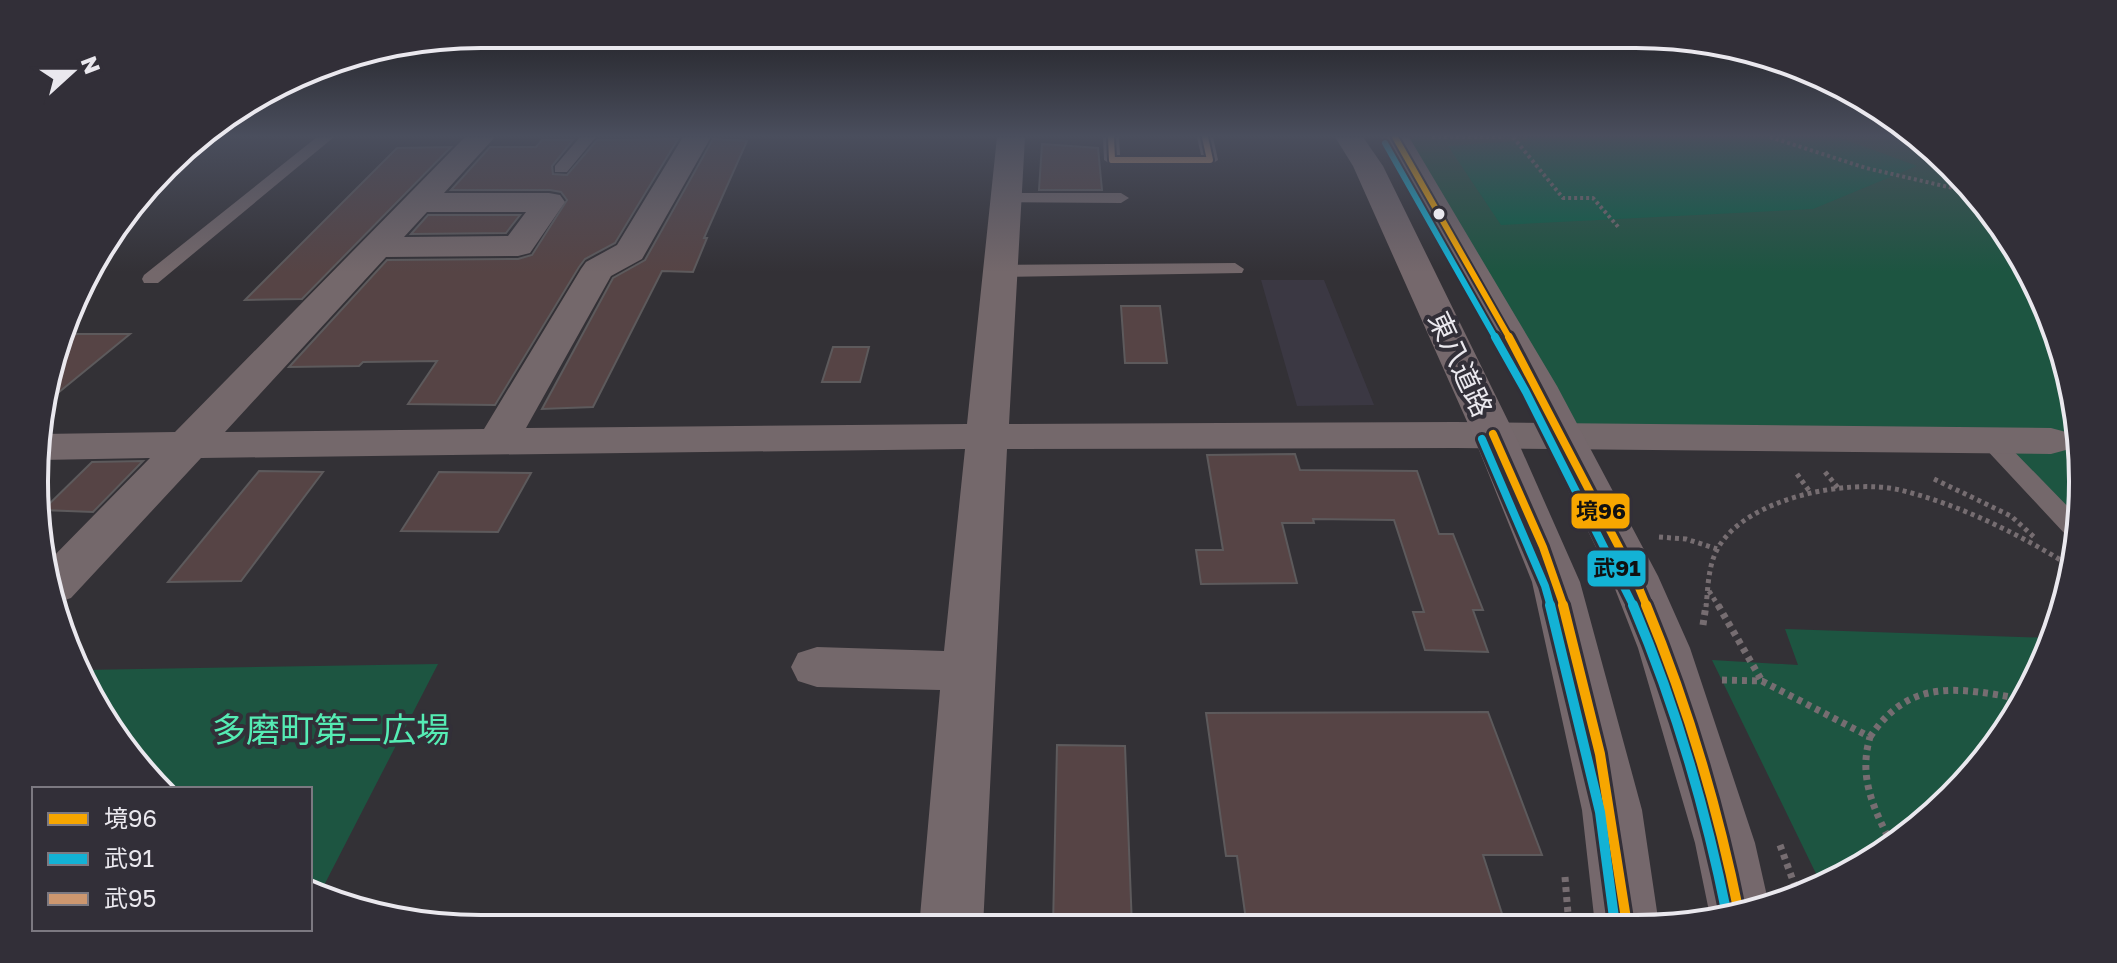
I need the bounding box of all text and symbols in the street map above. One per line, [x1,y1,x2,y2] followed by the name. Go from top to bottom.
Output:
[32,32,112,112] north arrow
[76,52,107,77] text: N
[1431,206,1447,222] unlabelled marker
[1422,306,1500,422] street label: 東八道路
[1570,492,1631,530] line badge: 境96
[1576,497,1626,524] text: 境96
[1586,549,1647,588] line badge: 武91
[1593,554,1641,581] text: 武91
[212,709,450,749] park label: 多磨町第二広場
[32,787,312,931] legend
[104,803,157,832] text: 境96
[104,843,154,872] text: 武91
[104,883,156,912] text: 武95

